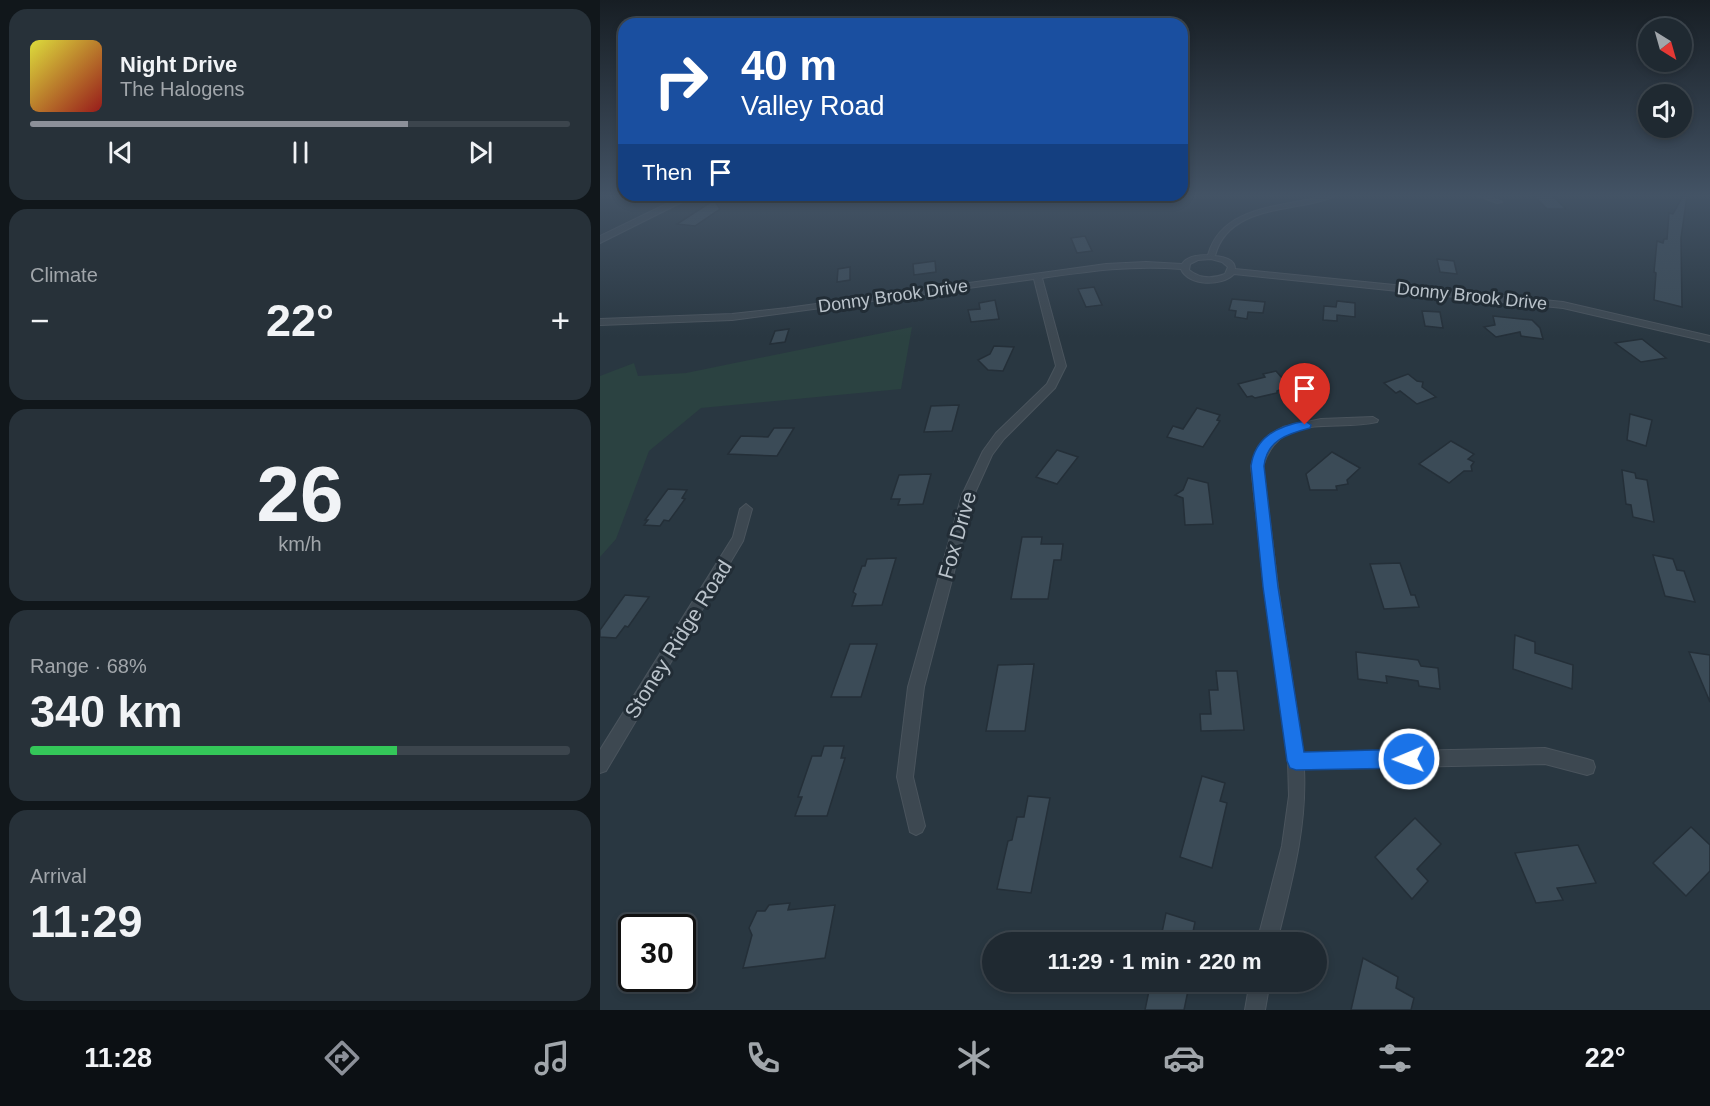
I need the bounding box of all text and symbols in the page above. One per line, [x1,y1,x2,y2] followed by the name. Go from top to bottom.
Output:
[1638,18,1692,72] north arrow
[1638,18,1692,138] map controls
[642,42,720,120] icon: right
[741,42,837,89] text: 40 m
[120,52,237,77] text: Night Drive
[120,78,245,100] text: The Halogens
[1638,84,1692,138] button: sound
[741,91,885,121] text: Valley Road
[104,136,137,169] icon: previous
[284,136,317,169] icon: pause
[464,136,497,169] icon: next
[704,156,737,189] icon: arrive
[642,160,692,185] text: Then
[30,264,98,286] text: Climate
[817,276,969,316] street label: Donny Brook Drive
[1396,278,1548,314] street label: Donny Brook Drive
[266,295,334,346] text: 22°
[30,302,49,339] text: −
[551,302,570,339] text: +
[1279,363,1330,425] pin
[1288,372,1321,405] icon: arrive
[257,450,343,538] text: 26
[934,489,980,581] street label: Fox Drive
[278,533,322,555] text: km/h
[620,556,736,722] street label: Stoney Ridge Road
[30,655,147,677] text: Range · 68%
[30,686,183,737] text: 340 km
[1377,727,1441,791] position arrow
[30,865,87,887] text: Arrival
[30,896,143,947] text: 11:29
[618,914,696,992] speed limit sign: 30
[1048,949,1262,974] text: 11:29 · 1 min · 220 m
[321,1037,363,1079] icon: directions
[531,1037,573,1079] icon: music
[742,1037,784,1079] icon: phone
[953,1037,995,1079] icon: climate
[1163,1037,1205,1079] icon: car
[1374,1037,1416,1079] icon: filters
[84,1043,152,1073] text: 11:28
[1585,1043,1626,1073] text: 22°

